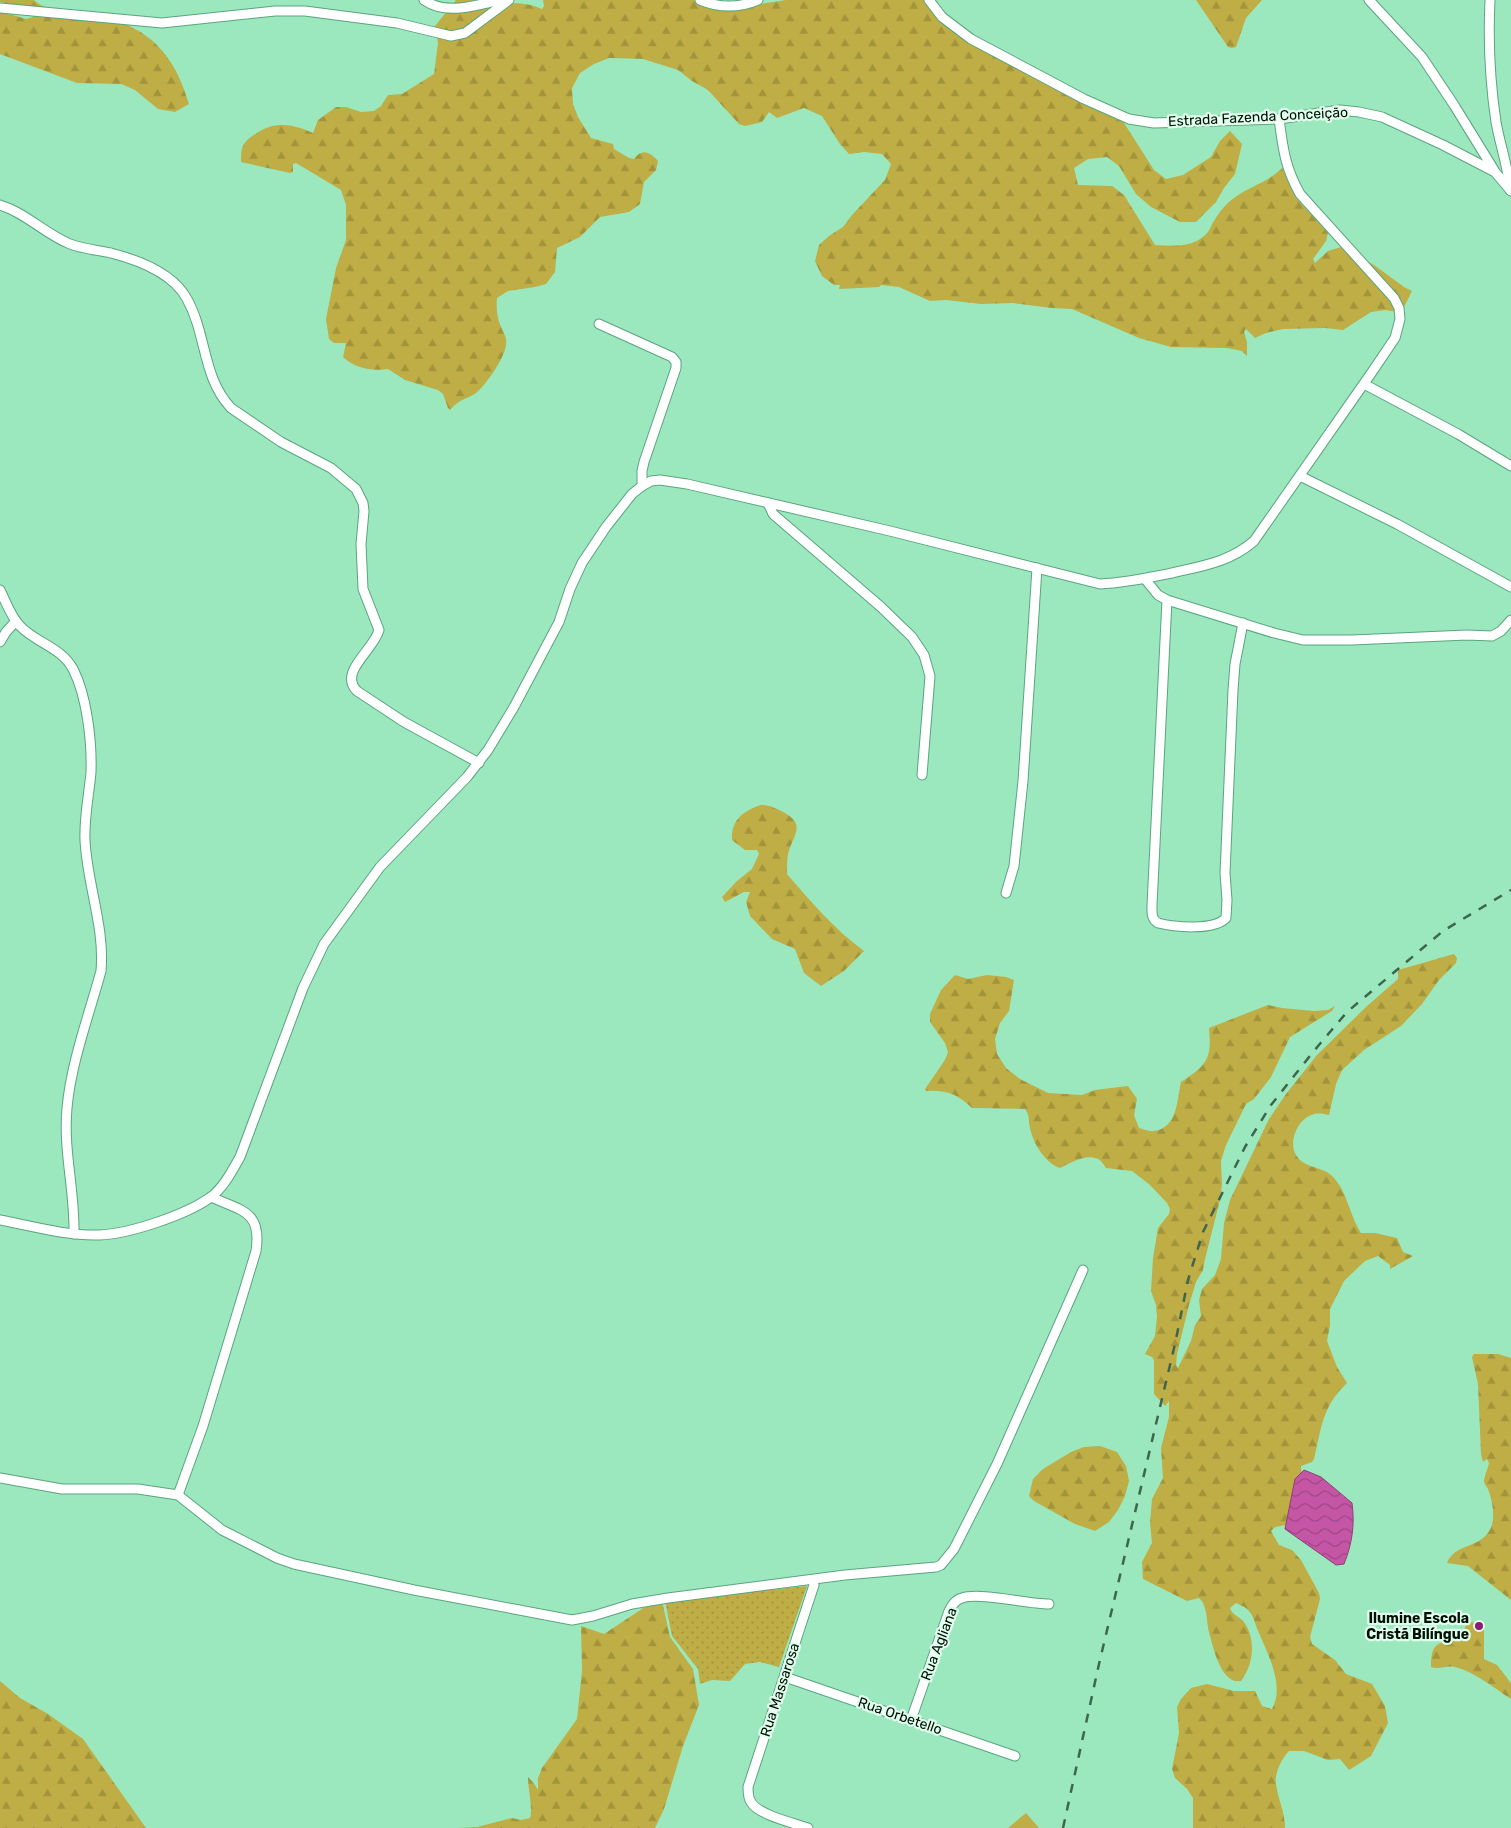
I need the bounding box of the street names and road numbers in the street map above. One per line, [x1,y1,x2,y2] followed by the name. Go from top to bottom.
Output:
[1168,104,1348,130] street label: Estrada Fazenda Conceição
[917,1605,961,1683] street label: Rua Agliana
[757,1641,803,1739] street label: Rua Massarosa
[856,1694,944,1738] street label: Rua Orbetello

